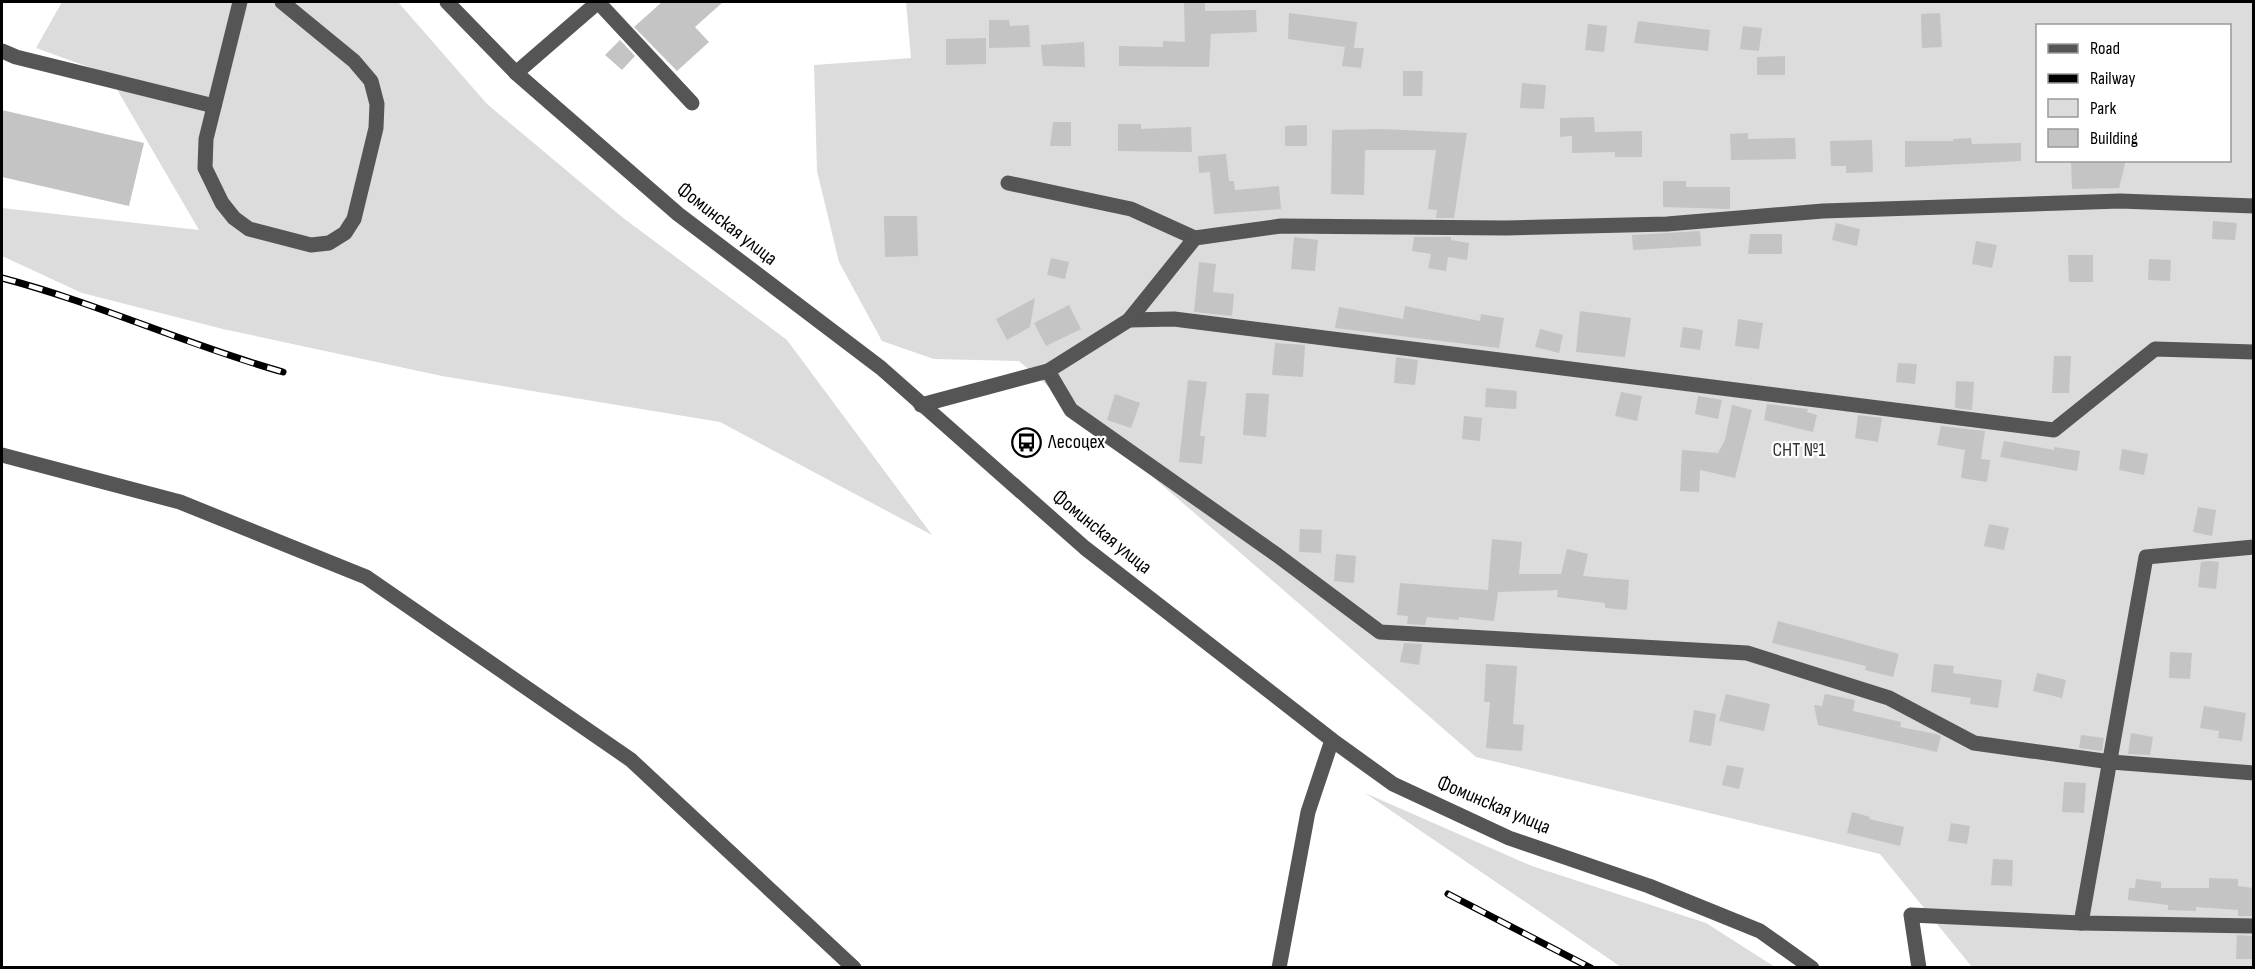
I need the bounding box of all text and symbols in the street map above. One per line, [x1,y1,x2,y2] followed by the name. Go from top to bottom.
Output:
[2036,24,2231,162] legend
[2090,38,2120,59] text: Road
[2090,68,2135,89] text: Railway
[2090,98,2116,119] text: Park
[2090,128,2138,149] text: Building
[672,177,782,271] street label: Фоминская улица
[1011,426,1043,458] bus stop icon: Лесоцех
[1047,430,1105,454] place label: Лесоцех
[1772,438,1826,462] park label: СНТ №1
[1048,485,1156,579] street label: Фоминская улица
[1434,770,1554,840] street label: Фоминская улица

